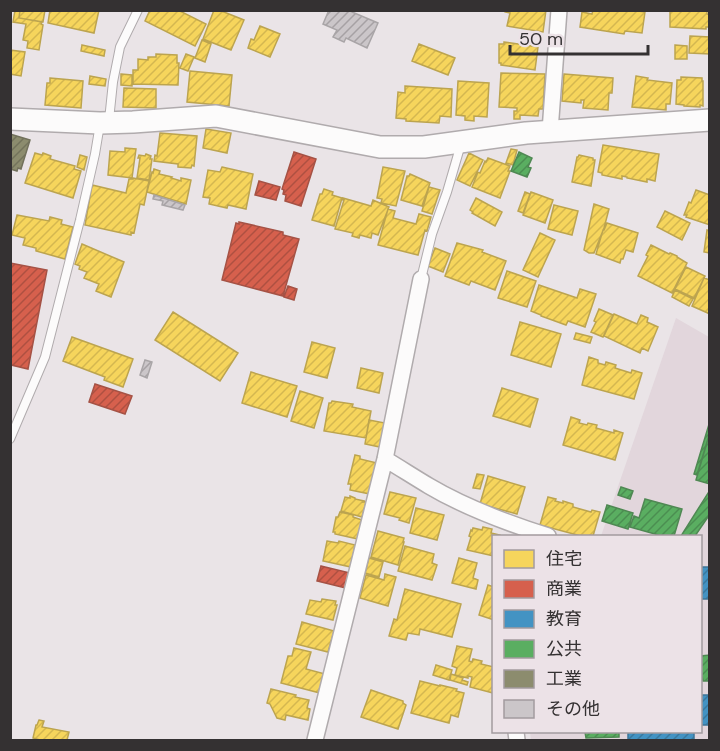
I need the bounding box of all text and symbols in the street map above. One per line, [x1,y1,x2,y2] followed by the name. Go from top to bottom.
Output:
[510,18,648,56] scale bar
[519,27,563,51] text: 50 m
[492,535,702,733] legend
[546,547,582,571] text: 住宅
[546,577,582,601] text: 商業
[546,607,582,631] text: 教育
[546,637,582,661] text: 公共
[546,667,582,691] text: 工業
[546,697,600,721] text: その他

